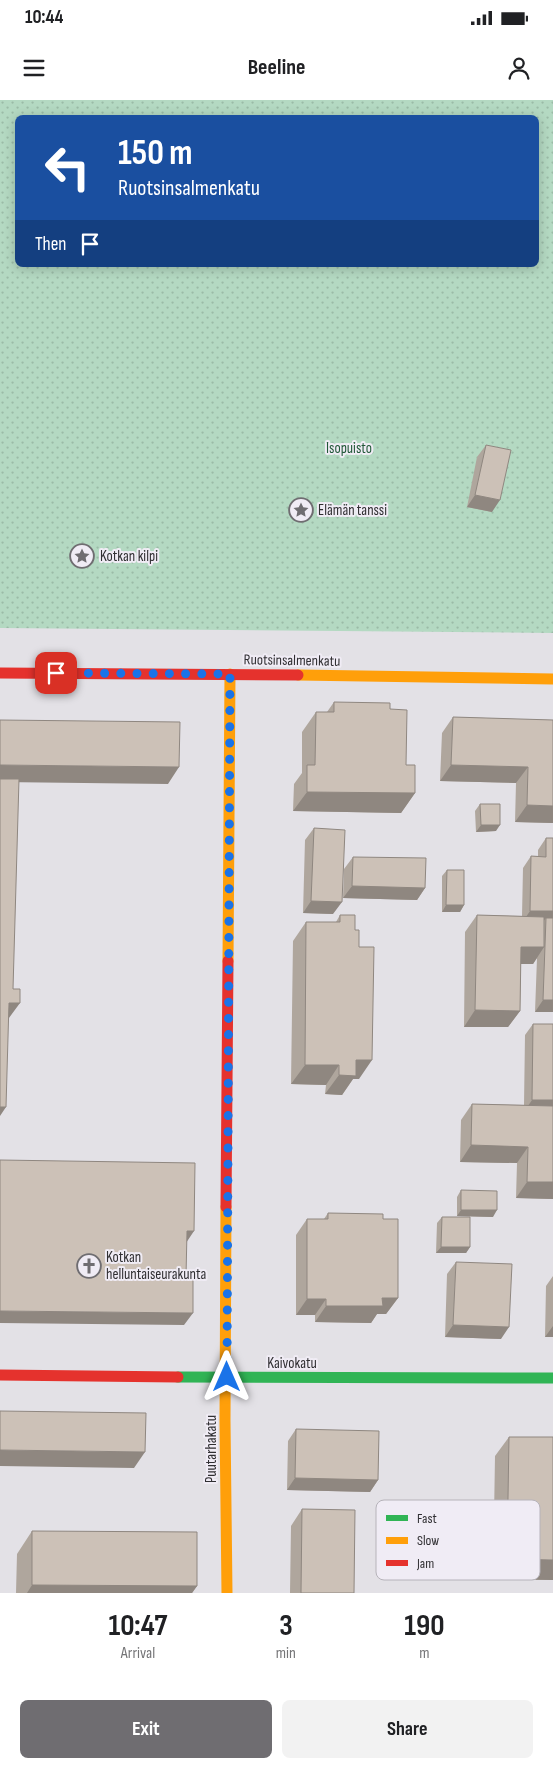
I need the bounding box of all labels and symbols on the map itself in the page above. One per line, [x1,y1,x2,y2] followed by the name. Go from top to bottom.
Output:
[326,439,372,458] park label: Isopuisto
[288,497,314,523] place icon: Elämän tanssi
[318,501,387,520] place label: Elämän tanssi
[69,543,95,569] place icon: Kotkan kilpi
[100,547,158,566] place label: Kotkan kilpi
[243,650,341,671] street label: Ruotsinsalmenkatu
[35,652,77,694] pin
[106,1248,206,1284] place label: Kotkan helluntaiseurakunta
[76,1253,102,1279] church icon: Kotkan helluntaiseurakunta
[200,1350,252,1402] position arrow
[267,1354,317,1373] street label: Kaivokatu
[202,1415,221,1483] street label: Puutarhakatu
[376,1500,540,1580] legend
[417,1510,437,1527] text: Fast
[417,1532,439,1549] text: Slow
[416,1555,434,1572] text: Jam

